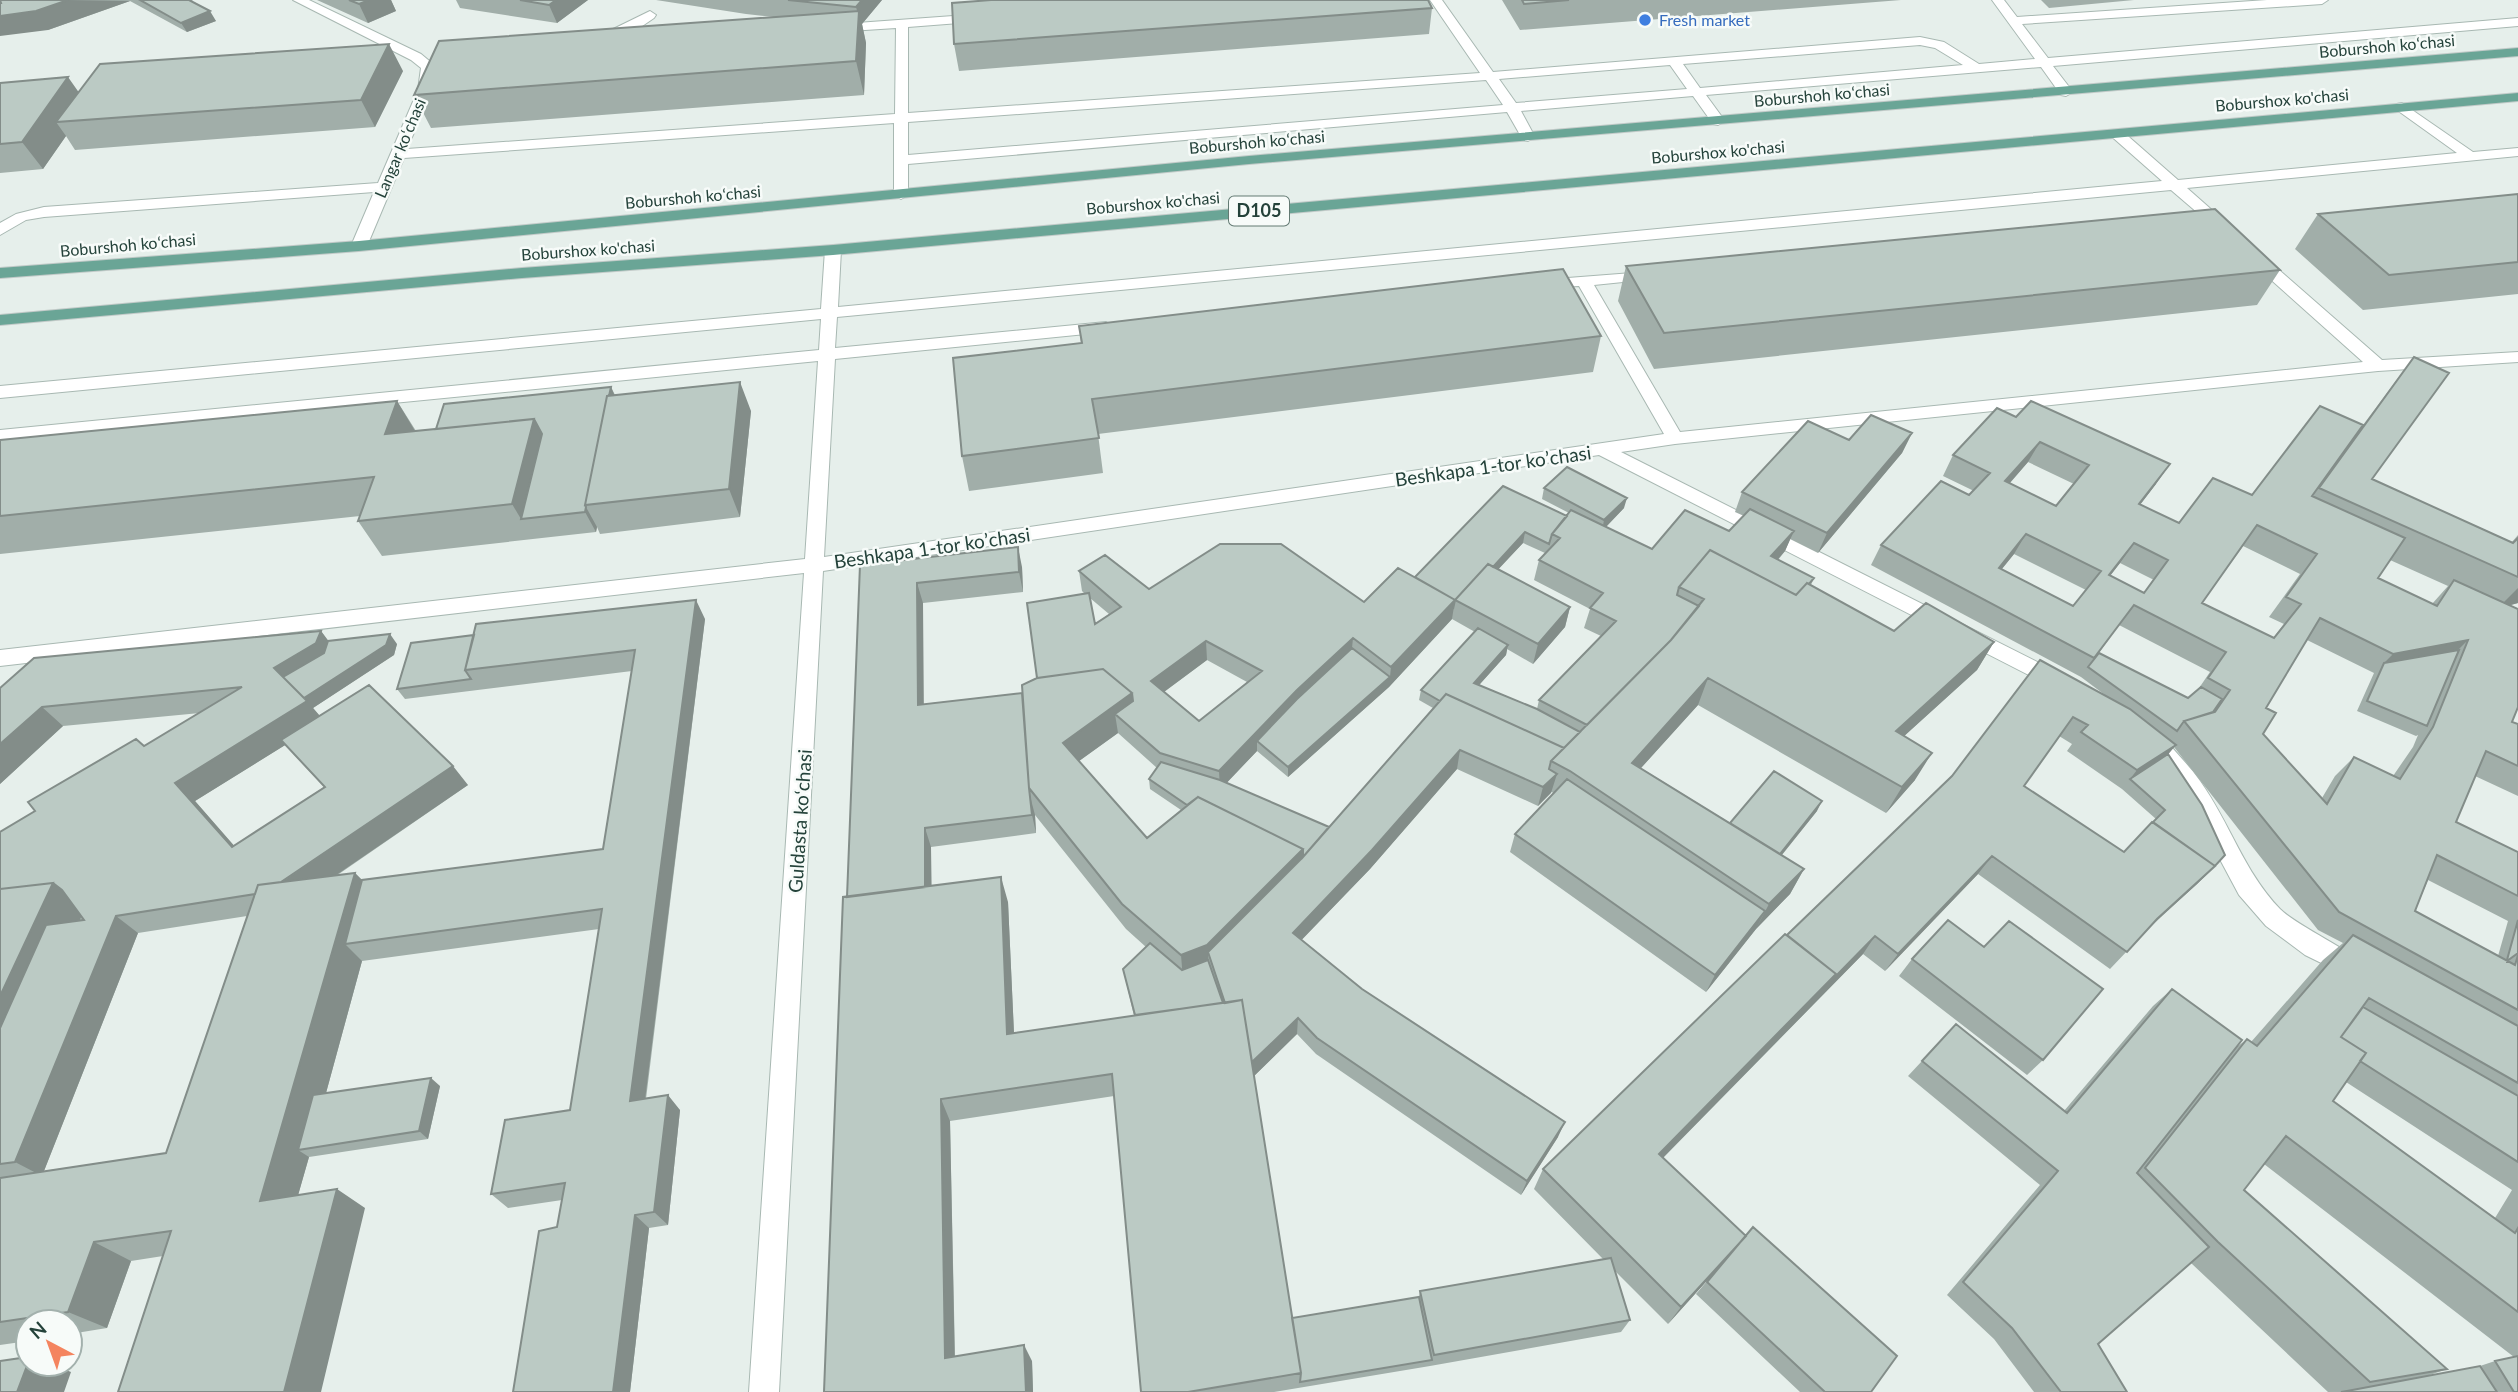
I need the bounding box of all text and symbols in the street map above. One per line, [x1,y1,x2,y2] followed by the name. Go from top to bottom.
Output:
[1659,10,1750,29] place label: Fresh market
[1637,12,1653,28] marker: Fresh market
[2318,30,2456,61] street label: Boburshoh koʻchasi
[1753,79,1891,110] street label: Boburshoh koʻchasi
[2214,84,2350,115] street label: Boburshox ko'chasi
[370,95,429,200] street label: Langar koʻchasi
[1188,126,1326,157] street label: Boburshoh koʻchasi
[1650,136,1786,167] street label: Boburshox ko'chasi
[624,181,762,212] street label: Boburshoh koʻchasi
[1085,187,1221,218] street label: Boburshox ko'chasi
[1229,196,1289,226] road number: D105
[59,229,197,260] street label: Boburshoh koʻchasi
[520,235,656,264] street label: Boburshox ko'chasi
[1393,440,1593,491] street label: Beshkapa 1-tor koʼchasi
[832,522,1032,573] street label: Beshkapa 1-tor koʼchasi
[783,748,816,894] street label: Guldasta koʻchasi
[14,1308,84,1378] north arrow
[24,1316,51,1343] text: N

